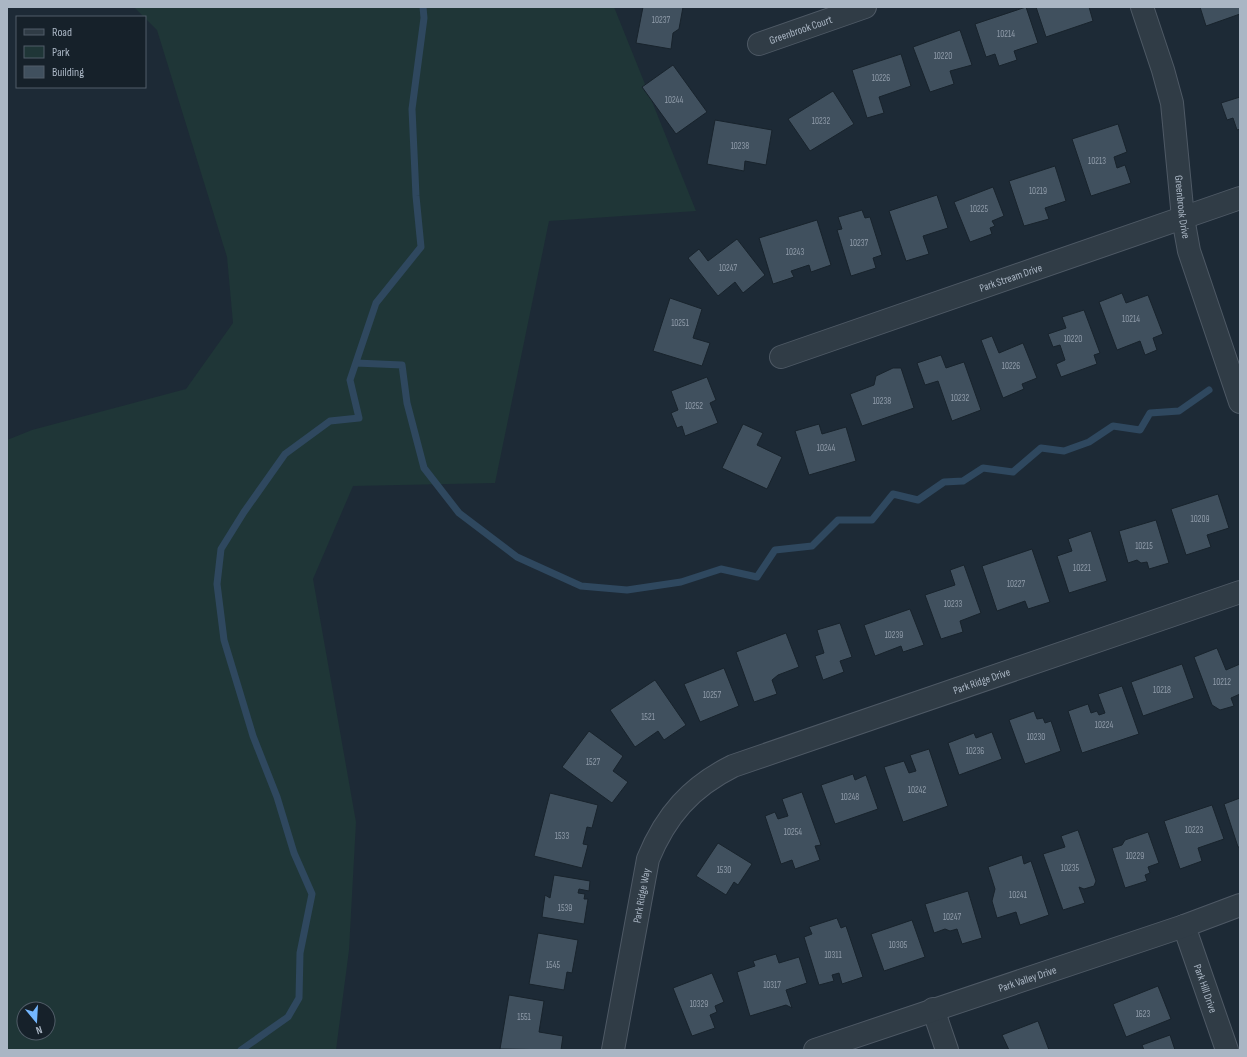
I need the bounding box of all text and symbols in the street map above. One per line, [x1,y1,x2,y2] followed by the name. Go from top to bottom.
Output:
[767,13,835,47] street label: Greenbrook Court
[652,15,671,26] house number: 10237
[16,16,146,88] legend
[52,25,72,40] text: Road
[997,29,1015,40] house number: 10214
[52,45,70,60] text: Park
[934,51,952,62] house number: 10220
[52,65,84,80] text: Building
[872,73,890,84] house number: 10226
[665,95,683,106] house number: 10244
[812,116,830,127] house number: 10232
[731,141,749,152] house number: 10238
[1088,156,1106,167] house number: 10213
[1172,174,1193,240] street label: Greenbrook Drive
[1029,186,1047,197] house number: 10219
[970,204,988,215] house number: 10225
[850,238,869,249] house number: 10237
[786,247,804,258] house number: 10243
[978,261,1044,295] street label: Park Stream Drive
[719,263,737,274] house number: 10247
[1122,314,1140,325] house number: 10214
[671,318,690,329] house number: 10251
[1064,334,1082,345] house number: 10220
[1002,361,1020,372] house number: 10226
[951,393,969,404] house number: 10232
[873,396,891,407] house number: 10238
[685,401,703,412] house number: 10252
[817,443,835,454] house number: 10244
[1191,514,1209,525] house number: 10209
[1135,541,1153,552] house number: 10215
[1073,563,1092,574] house number: 10221
[1007,579,1025,590] house number: 10227
[944,599,962,610] house number: 10233
[885,630,903,641] house number: 10239
[951,665,1012,697] street label: Park Ridge Drive
[1213,677,1231,688] house number: 10212
[1153,685,1171,696] house number: 10218
[703,690,721,701] house number: 10257
[641,712,656,723] house number: 1521
[1095,720,1113,731] house number: 10224
[1027,732,1045,743] house number: 10230
[966,746,984,757] house number: 10236
[586,757,600,768] house number: 1527
[908,785,926,796] house number: 10242
[841,792,859,803] house number: 10248
[1185,825,1203,836] house number: 10223
[784,827,802,838] house number: 10254
[555,831,569,842] house number: 1533
[1126,851,1144,862] house number: 10229
[1061,863,1080,874] house number: 10235
[717,865,731,876] house number: 1530
[630,866,653,924] street label: Park Ridge Way
[1009,890,1028,901] house number: 10241
[558,903,572,914] house number: 1539
[943,912,961,923] house number: 10247
[889,940,908,951] house number: 10305
[824,950,842,961] house number: 10311
[546,960,560,971] house number: 1545
[1191,962,1220,1015] street label: Park Hill Drive
[997,963,1058,995] street label: Park Valley Drive
[763,980,781,991] house number: 10317
[690,999,708,1010] house number: 10329
[16,1001,56,1041] north arrow
[1136,1009,1151,1020] house number: 1623
[517,1012,532,1023] house number: 1551
[34,1023,44,1037] text: N

